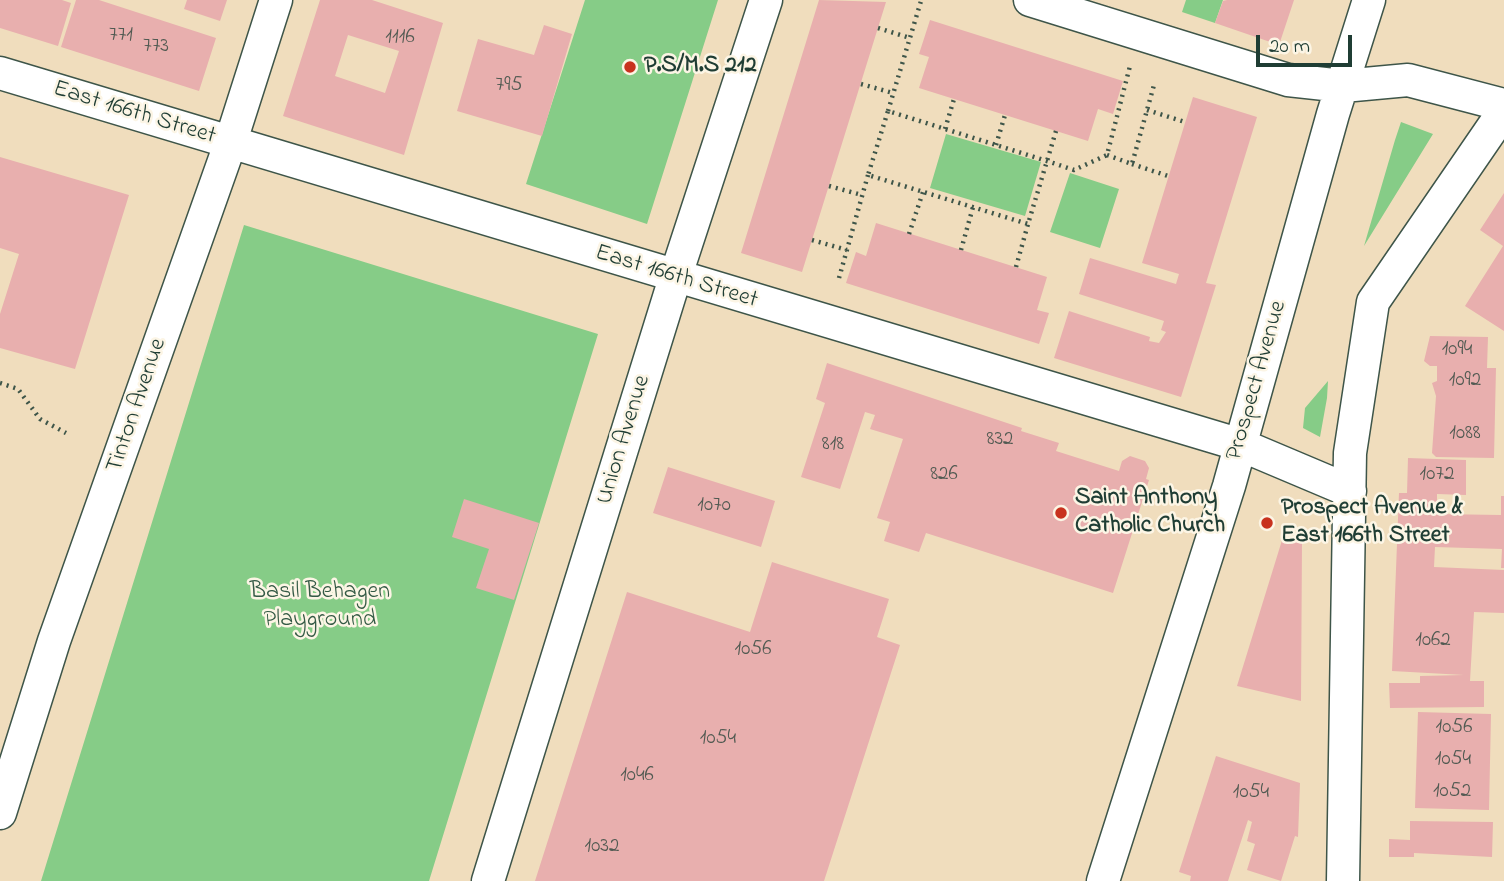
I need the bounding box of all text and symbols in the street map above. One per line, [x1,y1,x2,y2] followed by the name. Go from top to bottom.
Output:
[1259,21,1355,65] scale bar
[109,24,133,50] house number: 771
[385,26,415,52] house number: 1116
[1269,32,1310,62] text: 20 m
[143,35,169,61] house number: 773
[644,53,757,81] place label: P.S/M.S 212
[622,59,638,75] marker: P.S/M.S 212
[496,74,522,100] house number: 795
[49,76,219,152] street label: East 166th Street
[591,240,761,316] street label: East 166th Street
[1221,298,1295,464] street label: Prospect Avenue
[102,335,174,477] street label: Tinton Avenue
[1442,338,1472,364] house number: 1094
[1449,369,1481,395] house number: 1092
[592,372,658,508] street label: Union Avenue
[1449,422,1481,448] house number: 1088
[987,428,1013,454] house number: 832
[822,433,844,459] house number: 818
[930,463,958,489] house number: 826
[1420,463,1454,489] house number: 1072
[1075,485,1225,541] place label: Saint Anthony Catholic Church
[697,494,731,520] house number: 1070
[1281,495,1463,551] place label: Prospect Avenue & East 166th Street
[1053,505,1069,521] marker: Saint Anthony Catholic Church
[1259,515,1275,531] marker: Prospect Avenue & East 166th Street
[250,579,390,635] park label: Basil Behagen Playground
[1415,629,1451,655] house number: 1062
[734,638,772,664] house number: 1056
[1435,716,1473,742] house number: 1056
[700,727,736,753] house number: 1054
[1435,748,1471,774] house number: 1054
[620,764,654,790] house number: 1046
[1433,780,1471,806] house number: 1052
[1233,781,1269,807] house number: 1054
[585,835,619,861] house number: 1032

